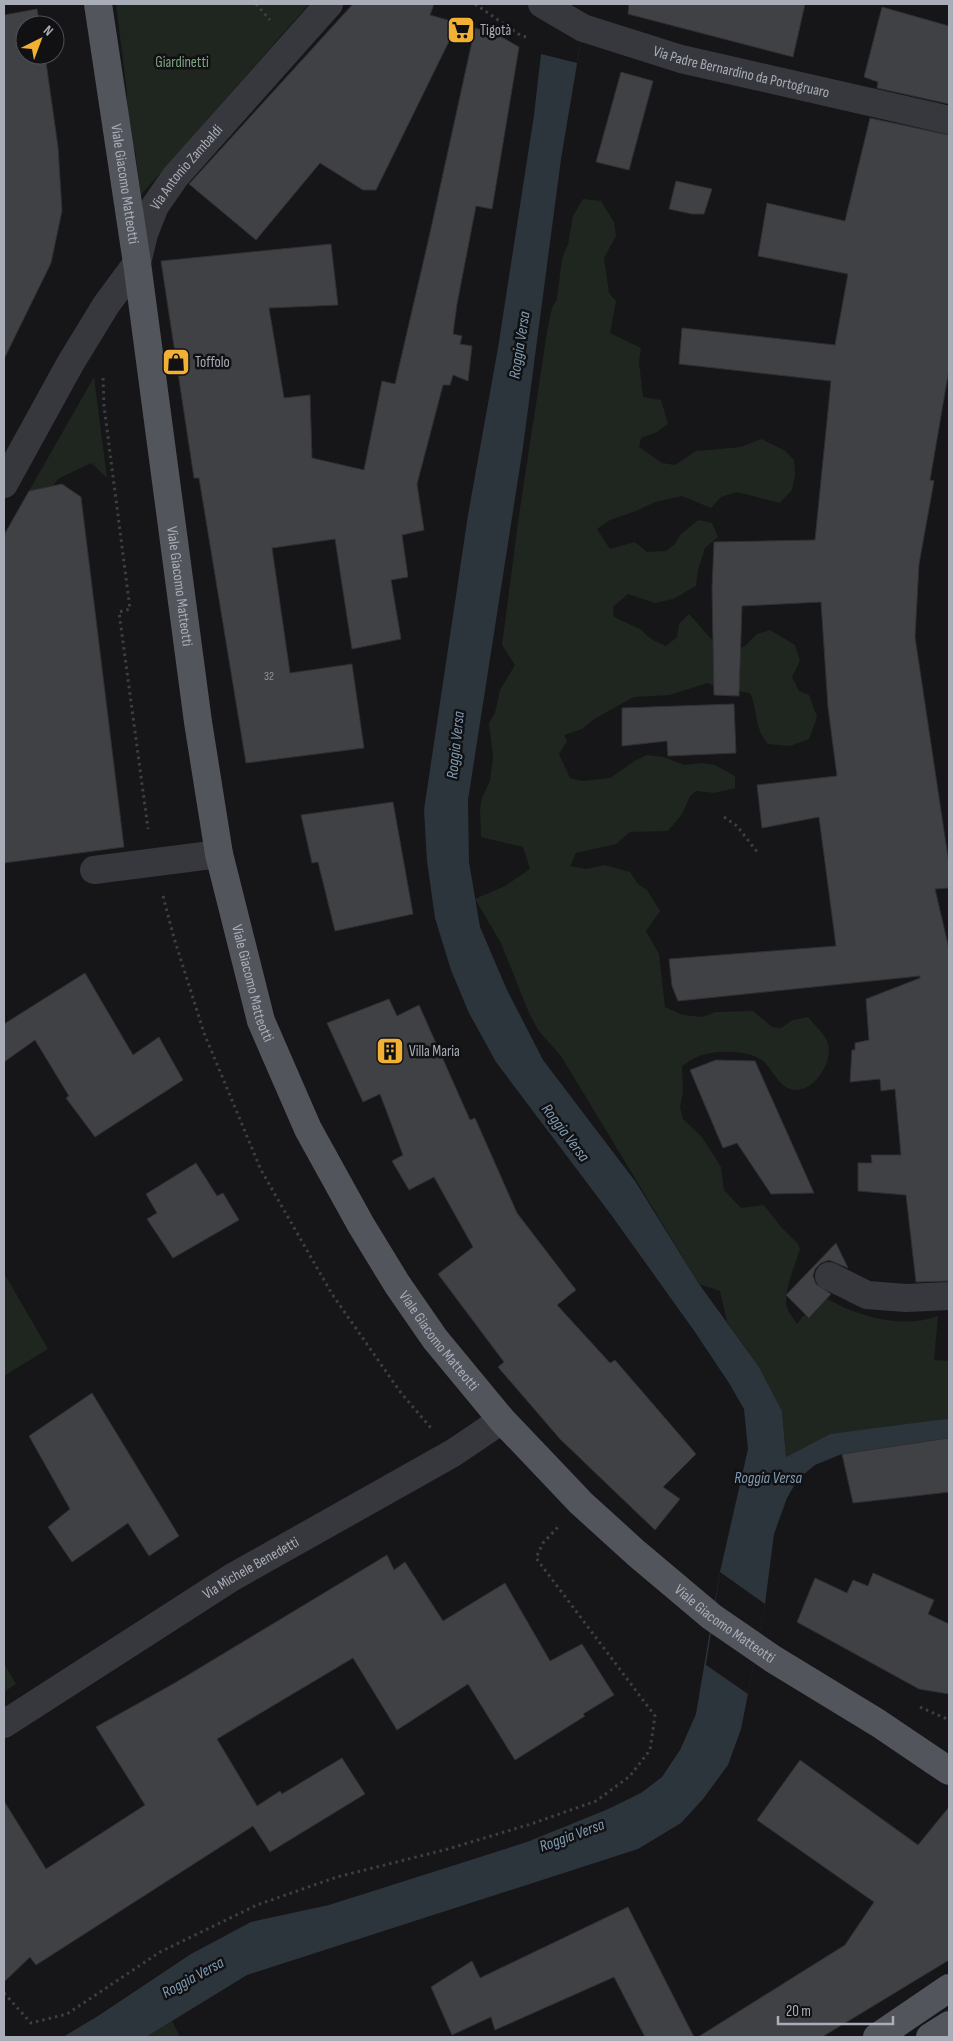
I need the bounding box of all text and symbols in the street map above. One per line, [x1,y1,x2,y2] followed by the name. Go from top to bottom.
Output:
[15,15,65,65] north arrow
[446,15,476,45] supermarket icon: Tigotà
[480,21,512,40] place label: Tigotà
[40,22,57,40] text: N
[651,41,831,102] street label: Via Padre Bernardino da Portogruaro
[155,53,209,72] park label: Giardinetti
[146,120,227,214] street label: Via Antonio Zambaldi
[107,123,144,245] street label: Viale Giacomo Matteotti
[505,310,535,380] water label: Roggia Versa
[161,347,191,377] shop icon: Toffolo
[195,353,230,372] place label: Toffolo
[163,525,197,648] street label: Viale Giacomo Matteotti
[264,669,274,684] house number: 32
[443,710,469,780] water label: Roggia Versa
[228,922,278,1045] street label: Viale Giacomo Matteotti
[375,1036,405,1066] building icon: Villa Maria
[409,1042,460,1061] place label: Villa Maria
[537,1100,593,1166] water label: Roggia Versa
[395,1287,483,1395] street label: Viale Giacomo Matteotti
[734,1469,802,1488] water label: Roggia Versa
[199,1532,302,1603] street label: Via Michele Benedetti
[671,1580,779,1667] street label: Viale Giacomo Matteotti
[537,1815,608,1857] water label: Roggia Versa
[159,1953,228,2003] water label: Roggia Versa
[778,1994,893,2026] scale bar
[786,2002,811,2021] text: 20 m

